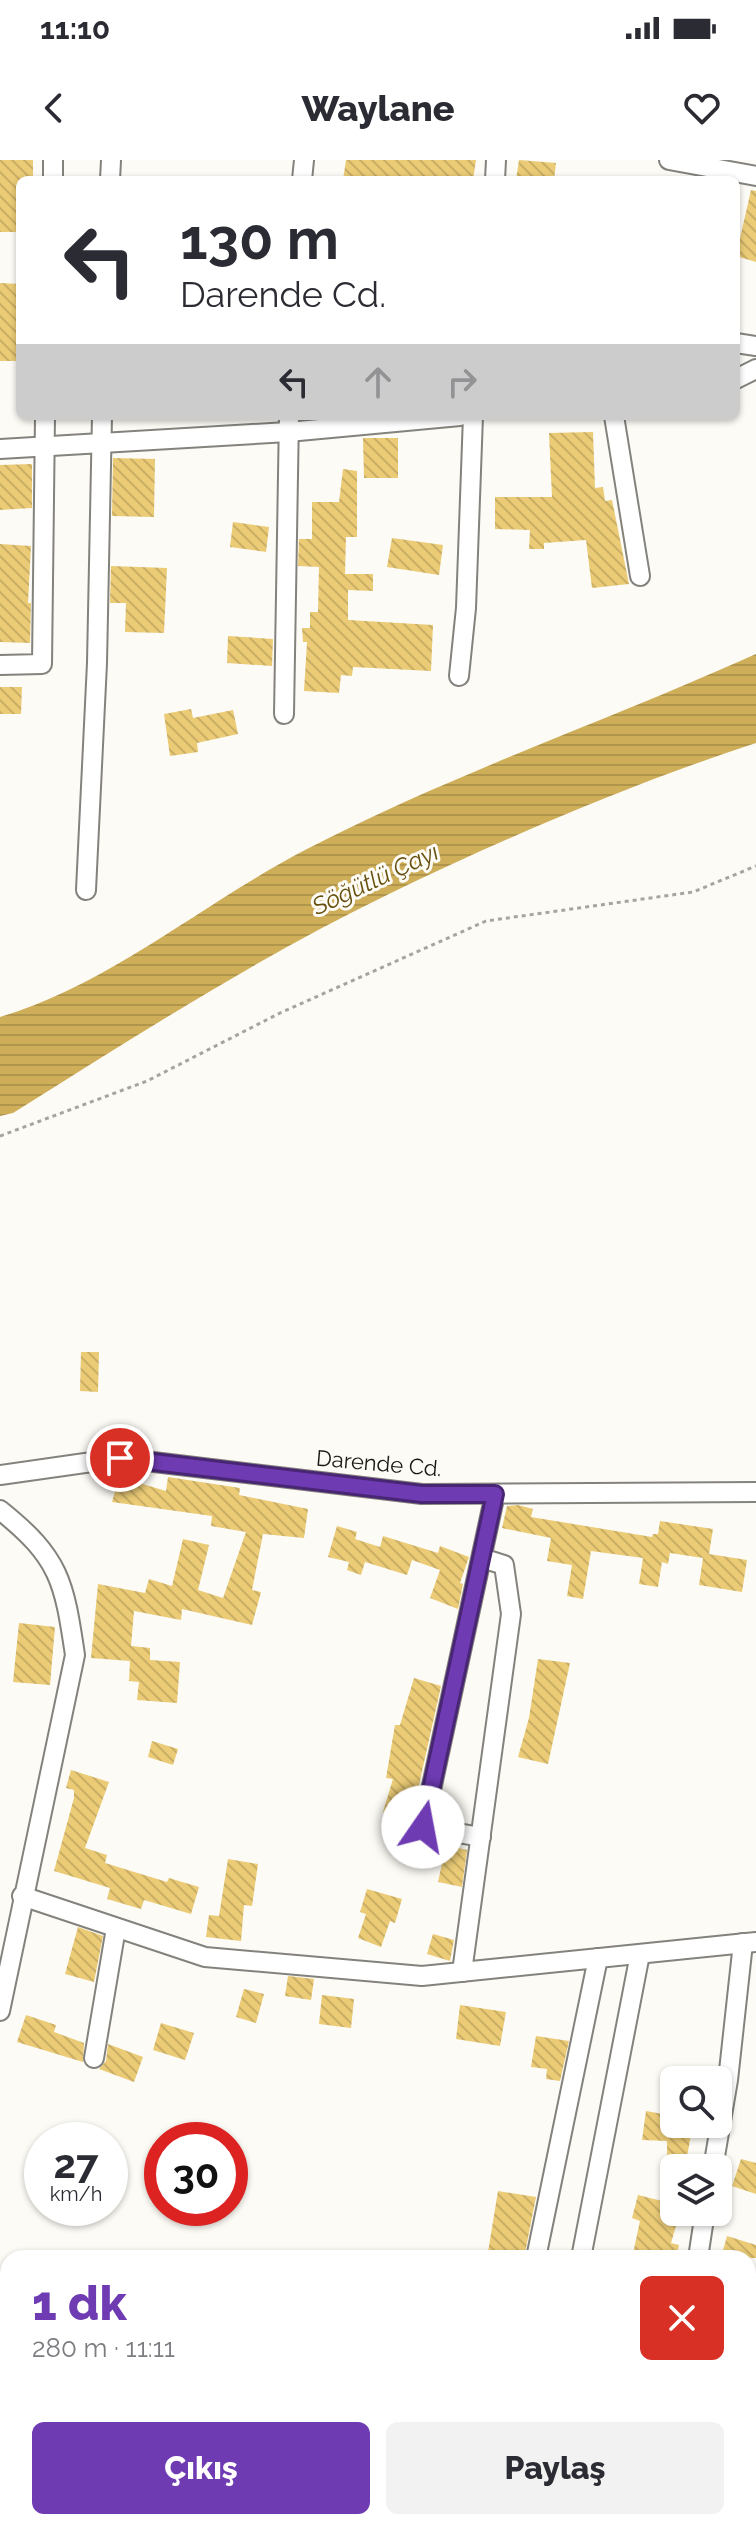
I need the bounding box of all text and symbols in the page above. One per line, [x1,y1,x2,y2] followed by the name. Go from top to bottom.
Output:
[40,11,110,46] text: 11:10
[32,86,76,130] icon: back
[680,86,724,130] icon: heart
[302,87,454,129] text: Waylane
[180,206,339,272] text: 130 m
[48,208,152,312] icon: left
[180,273,386,315] text: Darende Cd.
[272,360,316,404] icon: left
[356,360,400,404] icon: ahead
[440,360,484,404] icon: right
[306,837,443,921] water label: Söğütlü Çayı
[86,1424,154,1492] pin
[98,1436,142,1480] icon: arrive
[315,1445,443,1481] street label: Darende Cd.
[381,1785,465,1869] position arrow
[660,2066,732,2226] map controls
[660,2066,732,2138] button: search
[144,2122,248,2226] speed limit sign: 30
[53,2140,98,2187] text: 27
[660,2154,732,2226] button: layers
[50,2182,102,2206] text: km/h
[32,2275,127,2331] text: 1 dk
[640,2276,724,2360] button: close
[32,2333,175,2363] text: 280 m · 11:11
[32,2422,370,2514] button: Çıkış
[386,2422,724,2514] button: Paylaş

